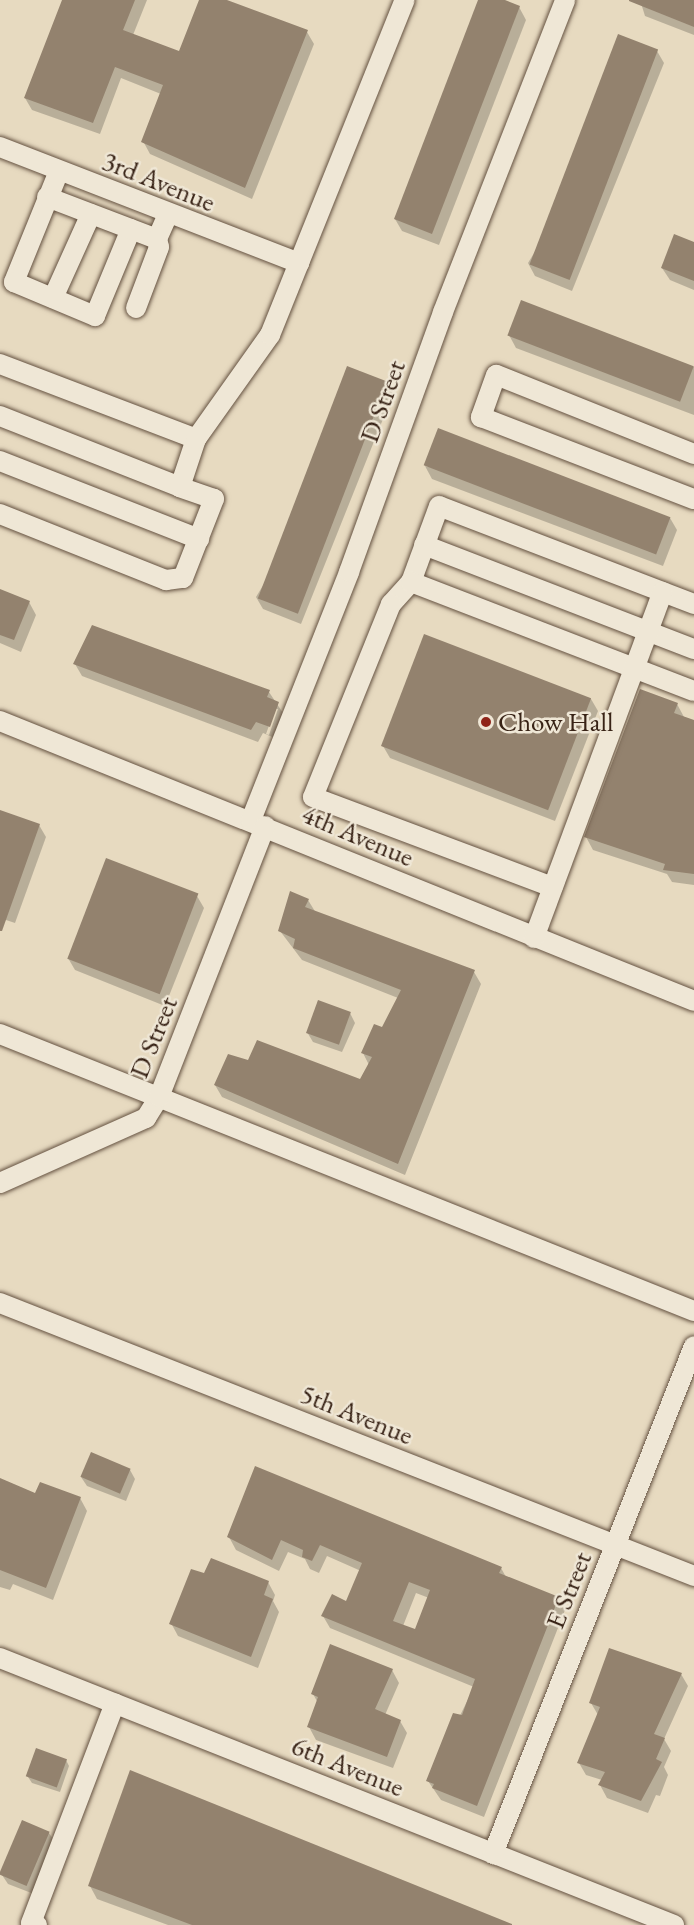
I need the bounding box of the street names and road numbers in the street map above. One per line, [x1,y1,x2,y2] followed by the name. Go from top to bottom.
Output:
[98,144,220,218] street label: 3rd Avenue
[352,355,412,447] street label: D Street
[297,797,419,873] street label: 4th Avenue
[122,991,184,1083] street label: D Street
[296,1377,418,1451] street label: 5th Avenue
[538,1547,598,1633] street label: E Street
[287,1729,409,1803] street label: 6th Avenue

